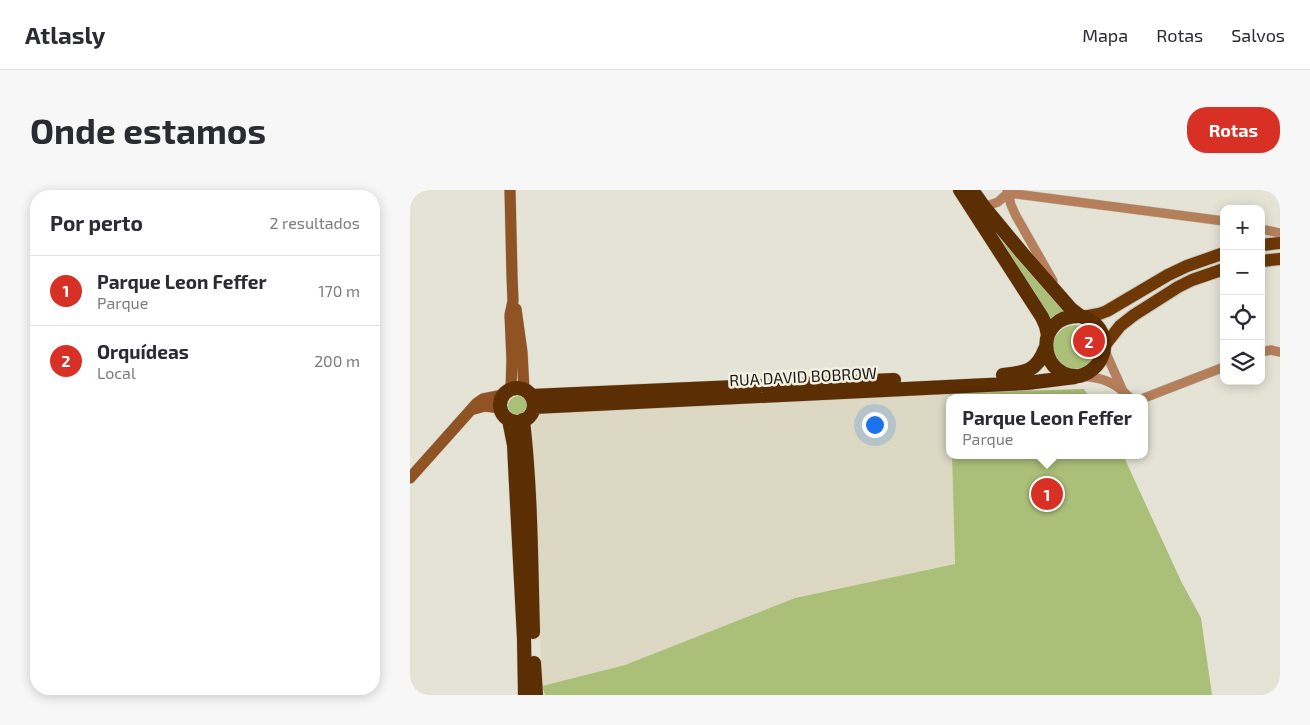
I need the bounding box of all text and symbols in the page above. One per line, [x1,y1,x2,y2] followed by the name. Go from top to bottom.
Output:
[25,20,105,49] text: Atlasly
[1082,24,1128,46] text: Mapa
[1156,24,1203,46] text: Rotas
[1231,24,1285,46] text: Salvos
[1187,107,1280,153] button: Rotas
[30,109,266,151] text: Onde estamos
[1220,205,1265,385] map controls
[1220,205,1265,250] button: +
[50,210,143,235] text: Por perto
[269,213,360,232] text: 2 resultados
[1220,250,1265,295] button: −
[97,270,267,293] text: Parque Leon Feffer
[63,281,69,300] text: 1
[318,281,360,300] text: 170 m
[97,293,148,312] text: Parque
[1220,295,1265,340] button: locate
[1073,322,1105,360] pin: 2
[97,340,189,363] text: Orquídeas
[1220,340,1265,385] button: layers
[61,351,71,370] text: 2
[314,351,360,370] text: 200 m
[97,363,136,382] text: Local
[729,363,877,389] street label: RUA DAVID BOBROW
[946,394,1148,459] popup
[962,406,1132,429] text: Parque Leon Feffer
[862,412,888,438] your location
[962,429,1013,448] text: Parque
[1031,475,1063,513] pin: 1

